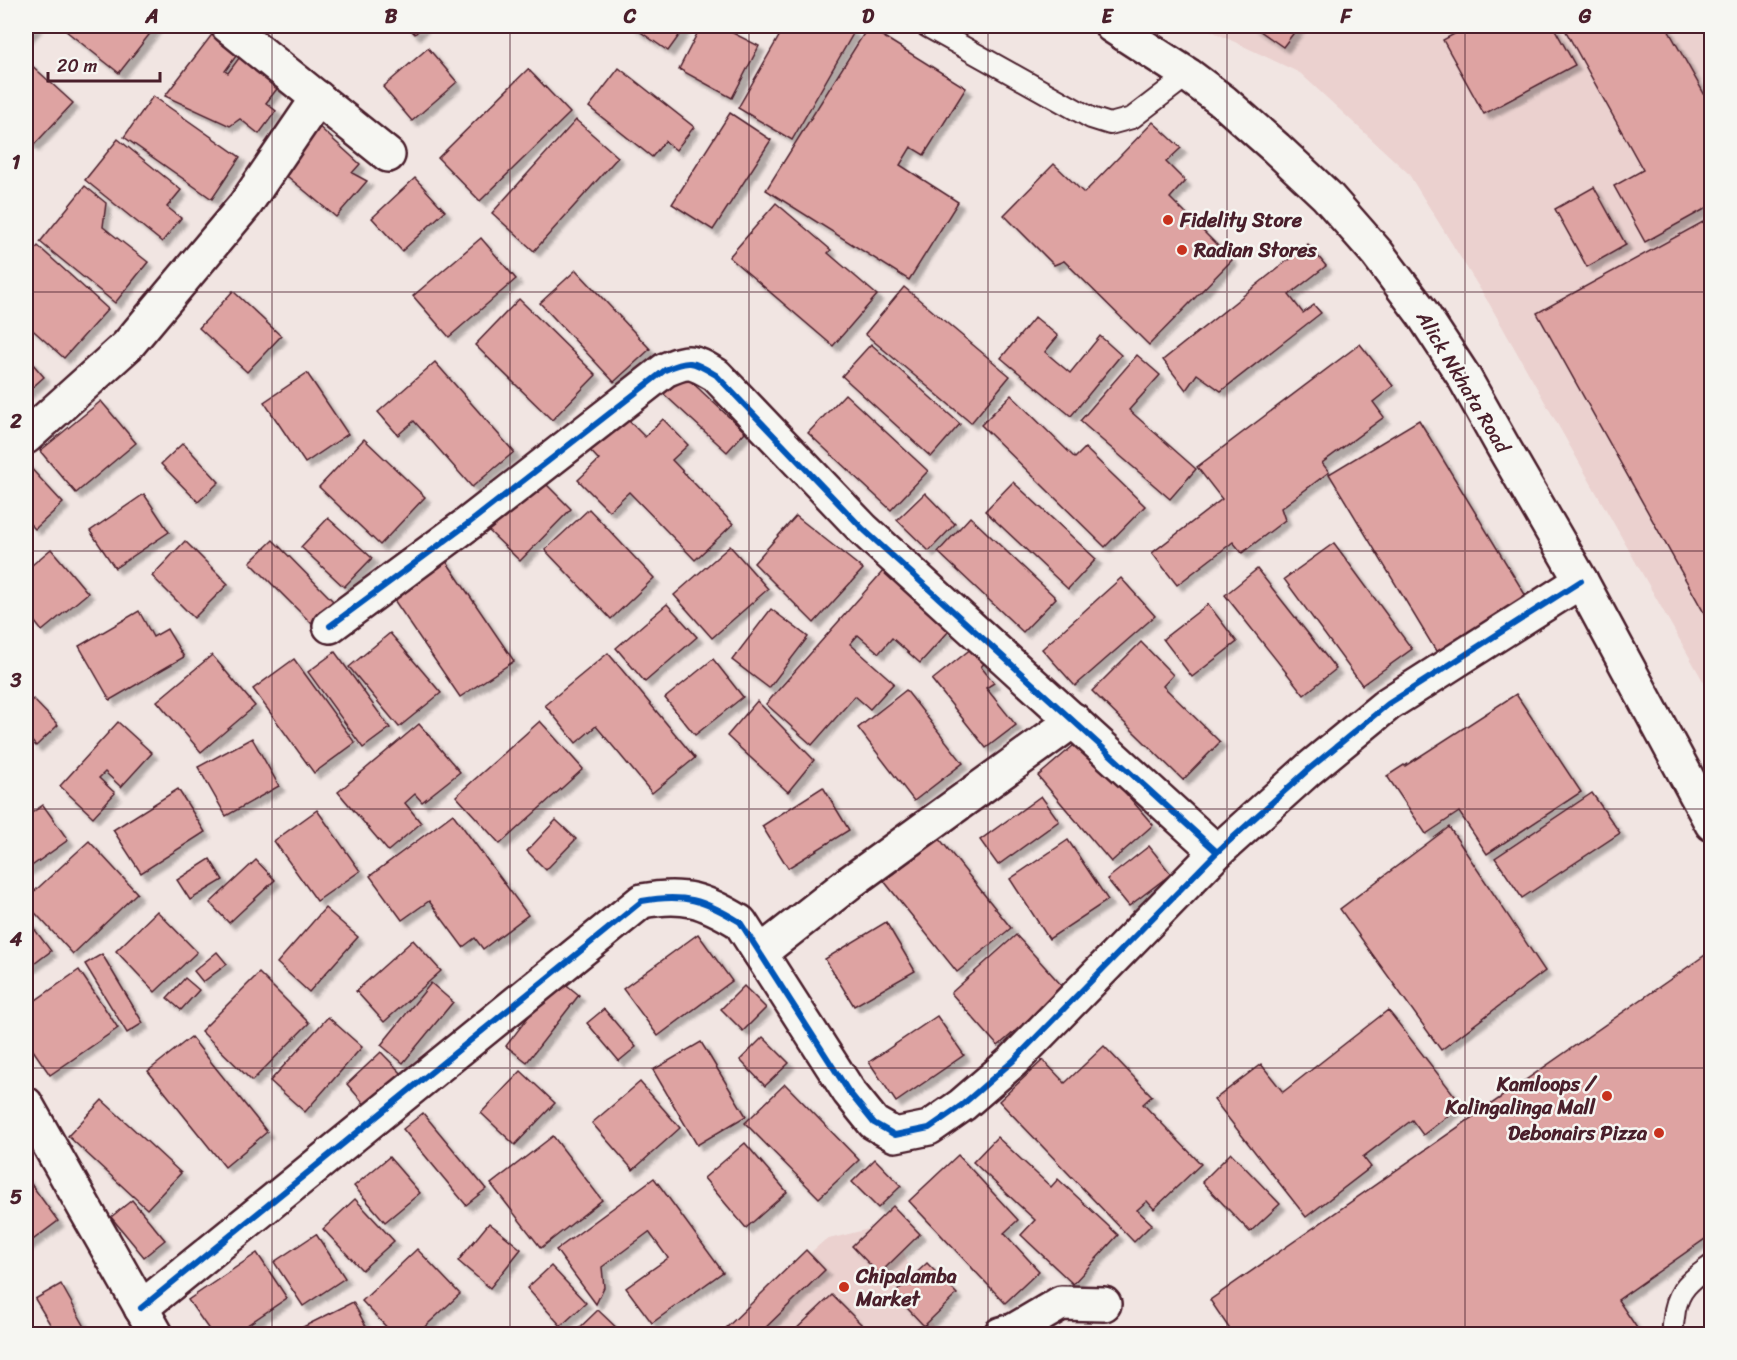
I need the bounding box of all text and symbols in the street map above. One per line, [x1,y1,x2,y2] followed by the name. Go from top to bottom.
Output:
[144,0,159,34] text: A
[385,0,398,34] text: B
[623,0,637,34] text: C
[862,0,875,34] text: D
[1101,0,1114,34] text: E
[1340,0,1353,34] text: F
[1578,0,1592,34] text: G
[48,45,160,83] scale bar
[57,50,97,82] text: 20 m
[12,145,21,180] text: 1
[1179,203,1303,238] place label: Fidelity Store
[1161,213,1175,227] marker: Fidelity Store
[1193,233,1318,268] place label: Radian Stores
[1175,243,1189,257] marker: Radian Stores
[1406,303,1520,461] street label: Alick Nkhata Road
[9,404,22,439] text: 2
[10,663,22,698] text: 3
[9,922,23,957] text: 4
[1445,1067,1598,1125] place label: Kamloops / Kalingalinga Mall
[1600,1089,1614,1103] marker: Kamloops / Kalingalinga Mall
[1508,1116,1648,1151] place label: Debonairs Pizza
[1652,1126,1666,1140] marker: Debonairs Pizza
[10,1180,22,1215] text: 5
[855,1259,957,1317] place label: Chipalamba Market
[837,1280,851,1294] marker: Chipalamba Market

